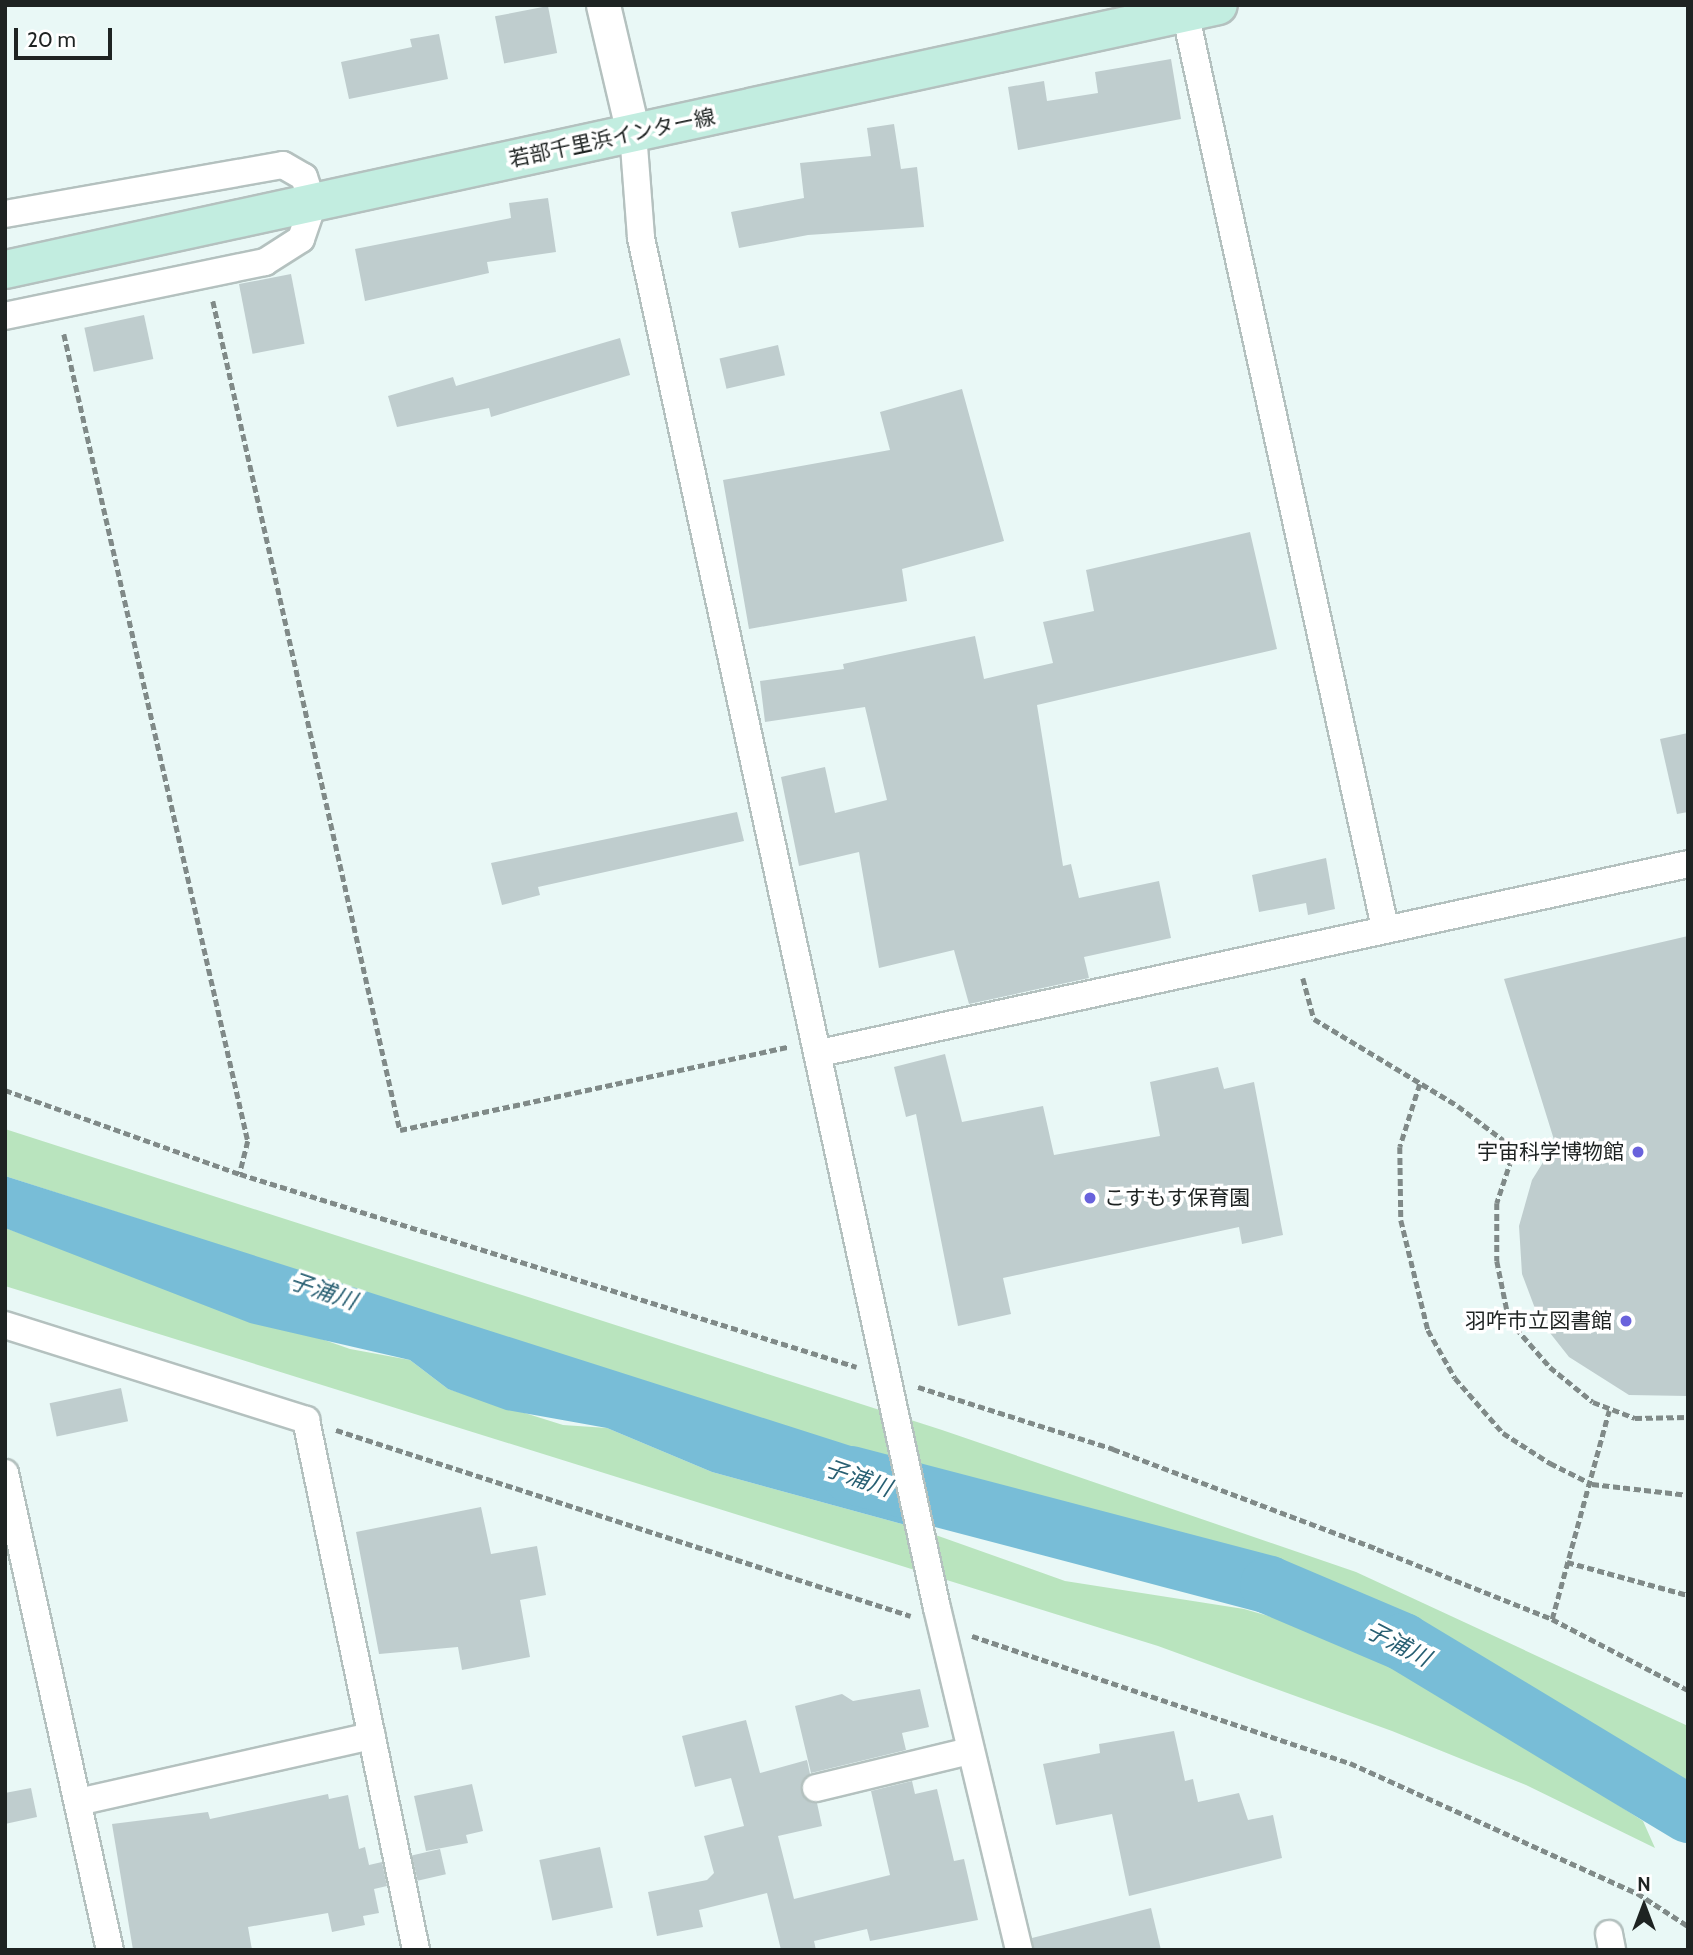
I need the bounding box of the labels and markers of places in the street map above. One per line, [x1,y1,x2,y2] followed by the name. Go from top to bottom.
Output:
[1477,1139,1624,1165] place label: 宇宙科学博物館
[1630,1144,1646,1160] marker: 宇宙科学博物館
[1104,1185,1251,1211] place label: こすもす保育園
[1082,1190,1098,1206] marker: こすもす保育園
[1465,1308,1612,1334] place label: 羽咋市立図書館
[1618,1313,1634,1329] marker: 羽咋市立図書館

